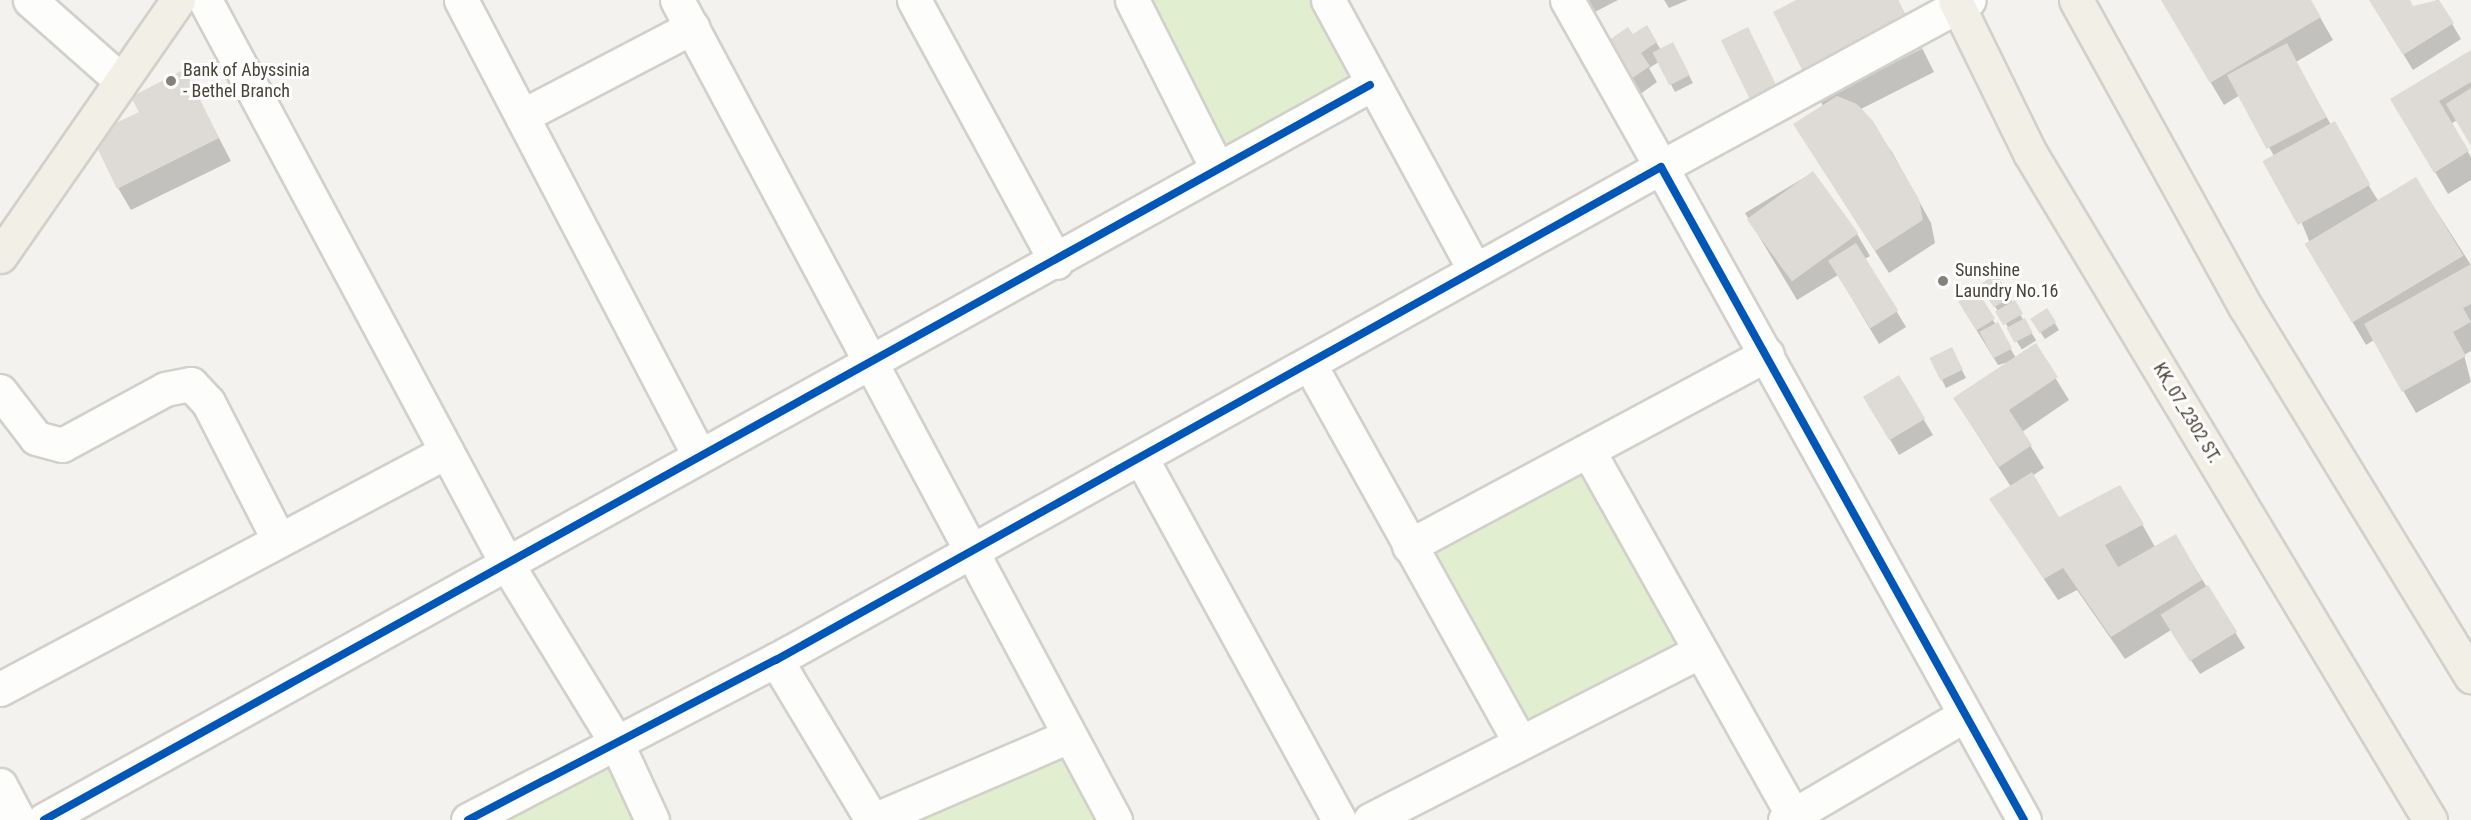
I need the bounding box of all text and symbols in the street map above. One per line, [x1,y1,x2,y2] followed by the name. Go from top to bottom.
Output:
[183,60,310,103] place label: Bank of Abyssinia - Bethel Branch
[164,74,178,88] marker: Bank of Abyssinia - Bethel Branch
[1955,260,2059,302] place label: Sunshine Laundry No.16
[1936,274,1950,288] marker: Sunshine Laundry No.16
[2149,359,2225,467] street label: KK_07_2302 ST.

